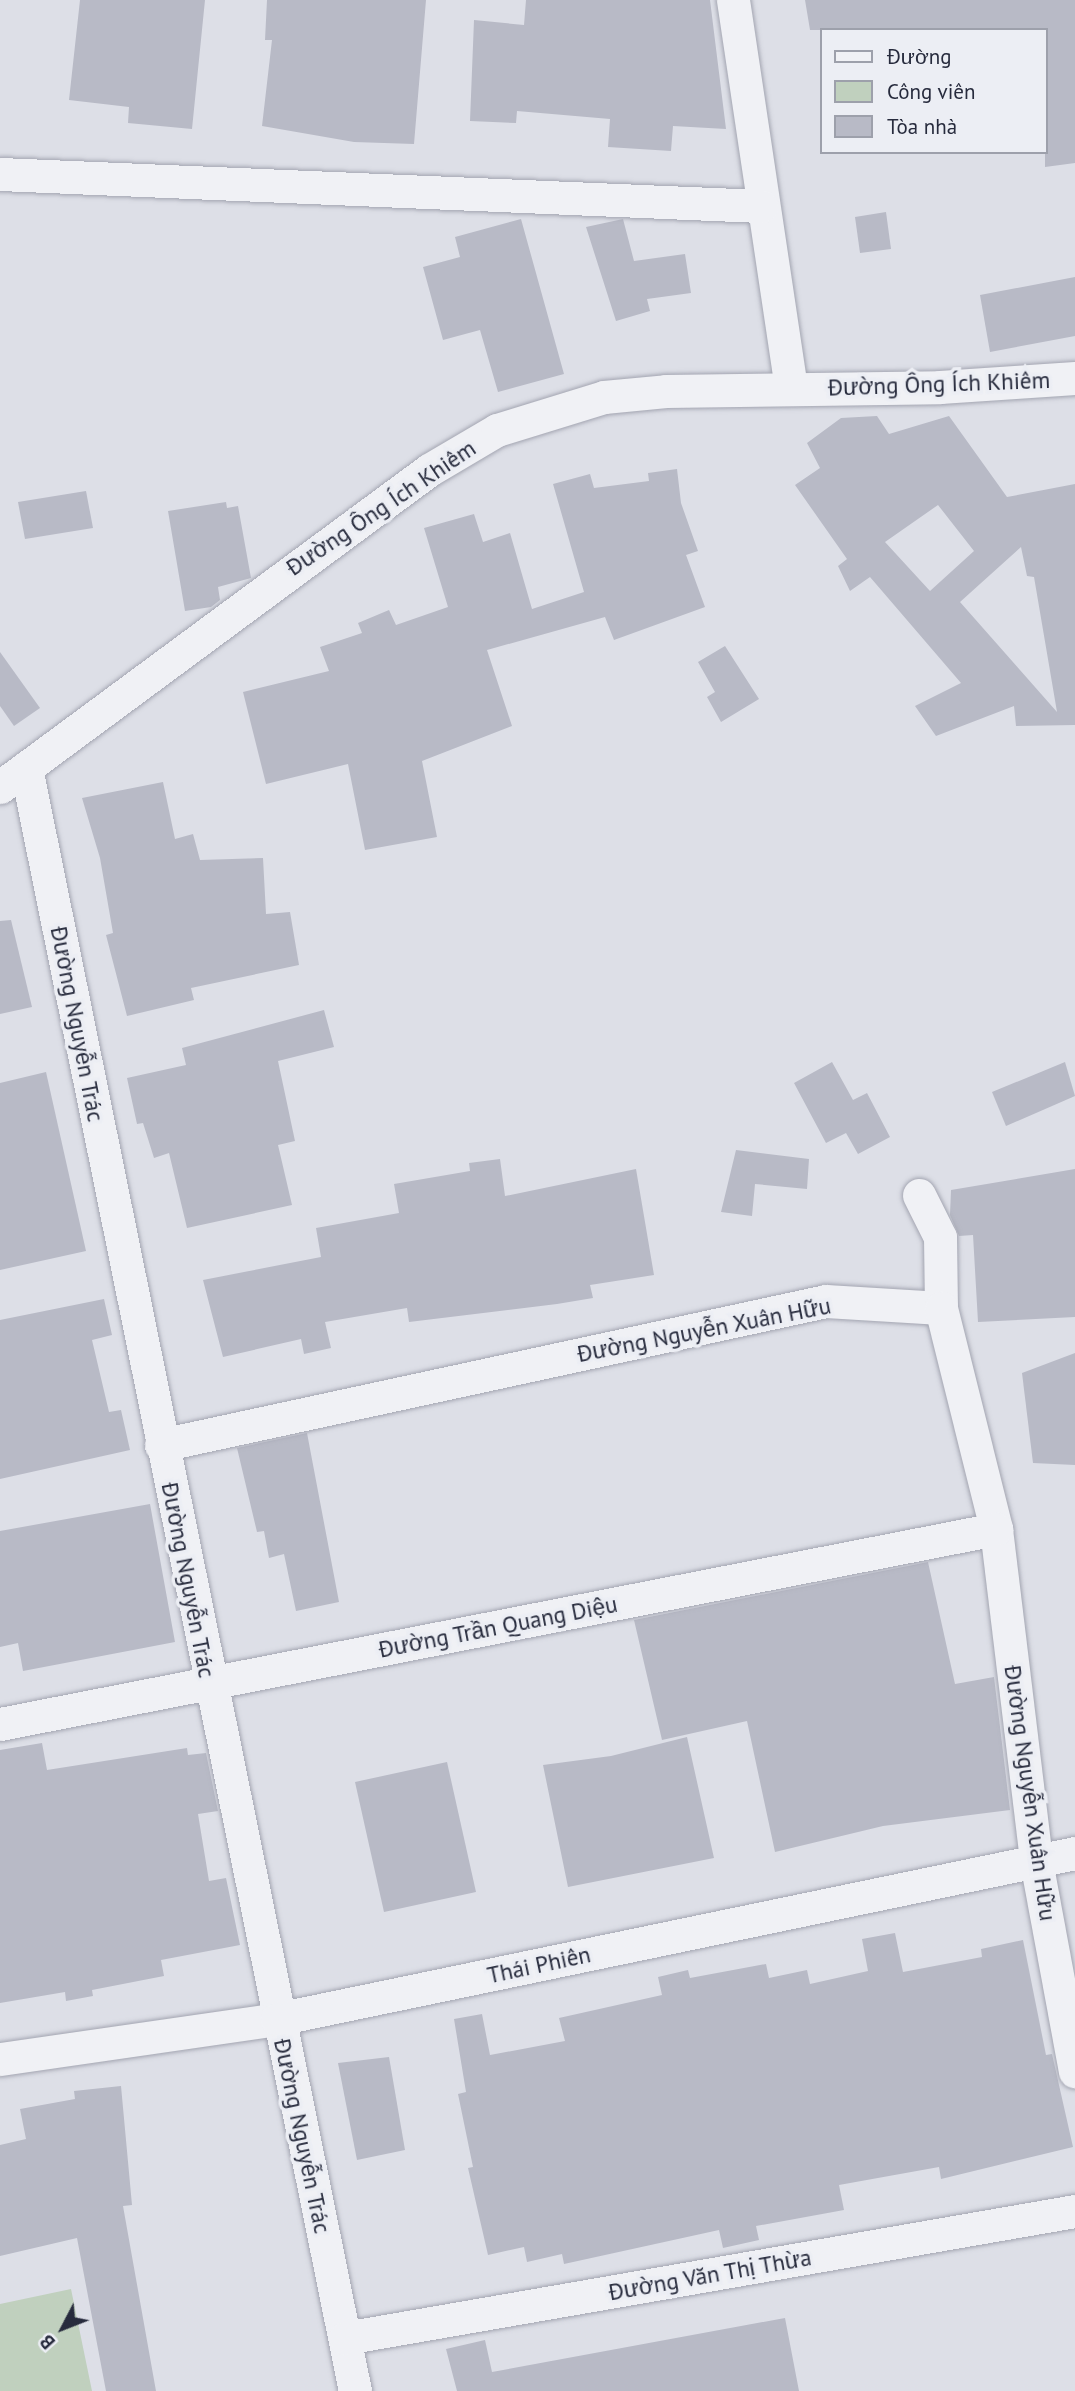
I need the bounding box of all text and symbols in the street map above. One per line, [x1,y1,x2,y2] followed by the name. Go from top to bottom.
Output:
[820,28,1047,154] legend
[887,43,951,70] text: Đường
[887,78,976,105] text: Công viên
[887,113,957,140] text: Tòa nhà
[827,366,1051,402] street label: Đường Ông Ích Khiêm
[281,434,481,582] street label: Đường Ông Ích Khiêm
[44,924,110,1124] street label: Đường Nguyễn Trác
[574,1292,834,1368] street label: Đường Nguyễn Xuân Hữu
[155,1480,221,1680] street label: Đường Nguyễn Trác
[376,1590,620,1664] street label: Đường Trần Quang Diệu
[998,1663,1062,1923] street label: Đường Nguyễn Xuân Hữu
[485,1941,593,1989] street label: Thái Phiên
[268,2036,336,2236] street label: Đường Nguyễn Trác
[605,2243,815,2307] street label: Đường Văn Thị Thừa
[28,2293,98,2363] north arrow
[35,2330,60,2354] text: B

